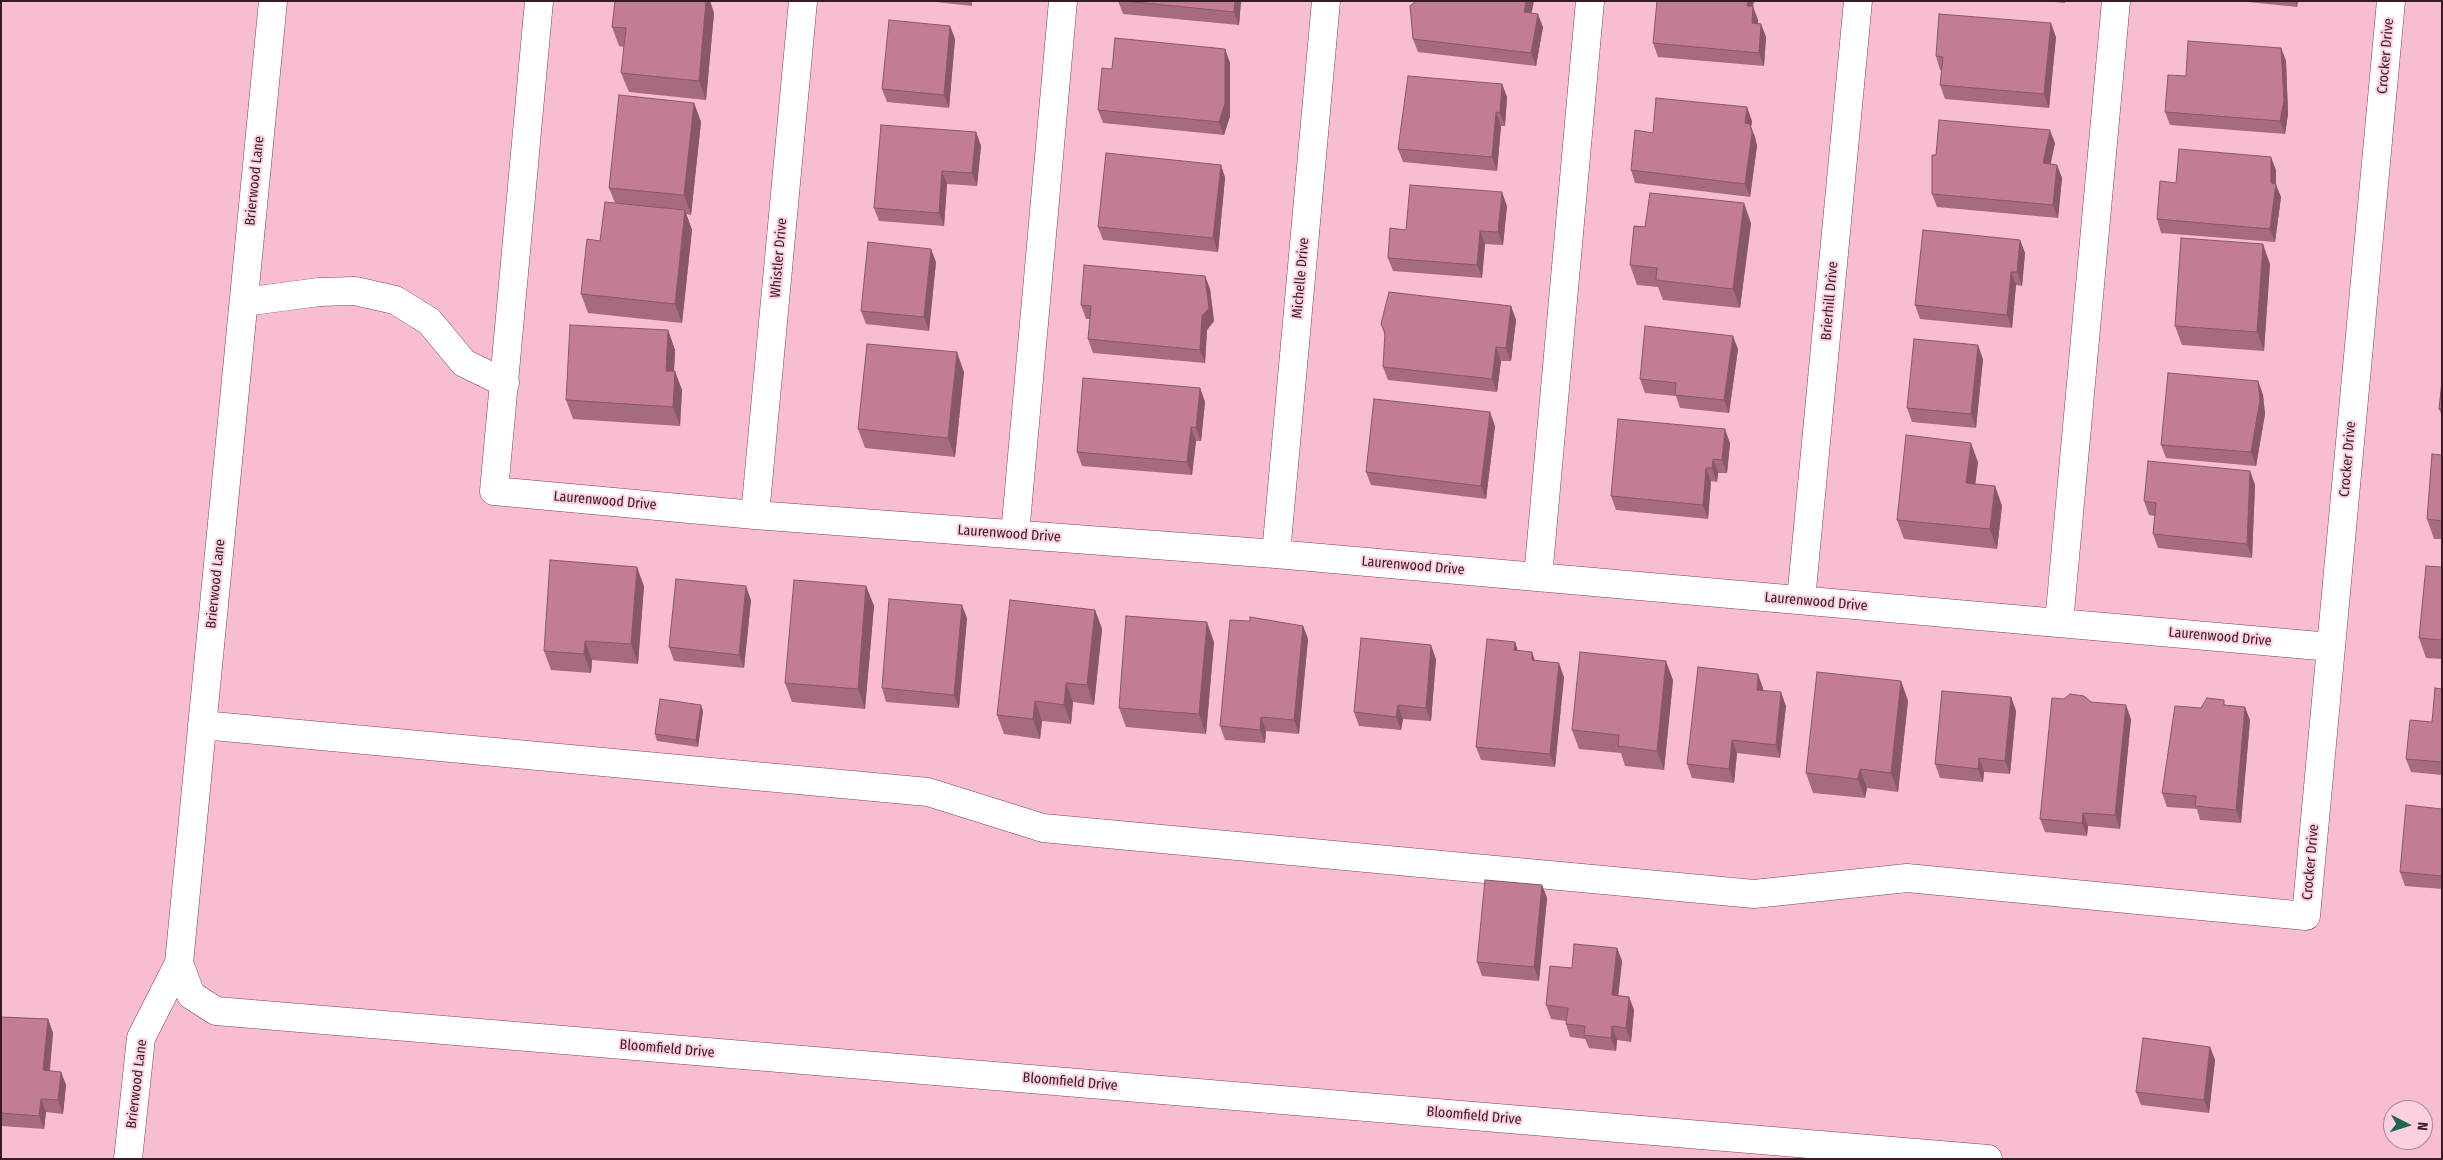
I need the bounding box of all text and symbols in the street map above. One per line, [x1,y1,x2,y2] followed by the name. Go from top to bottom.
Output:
[2374,17,2398,95] street label: Crocker Drive
[242,135,268,227] street label: Brierwood Lane
[767,217,791,299] street label: Whistler Drive
[1289,237,1313,319] street label: Michelle Drive
[1818,261,1842,341] street label: Brierhill Drive
[2336,420,2360,498] street label: Crocker Drive
[553,488,657,514] street label: Laurenwood Drive
[957,522,1061,546] street label: Laurenwood Drive
[203,538,229,630] street label: Brierwood Lane
[1361,553,1465,579] street label: Laurenwood Drive
[1764,589,1868,615] street label: Laurenwood Drive
[2168,624,2272,650] street label: Laurenwood Drive
[2299,823,2323,901] street label: Crocker Drive
[619,1036,715,1062] street label: Bloomfield Drive
[123,1038,151,1130] street label: Brierwood Lane
[1022,1069,1118,1095] street label: Bloomfield Drive
[2383,1100,2433,1150] north arrow
[1426,1103,1522,1129] street label: Bloomfield Drive
[2414,1121,2431,1131] text: N

